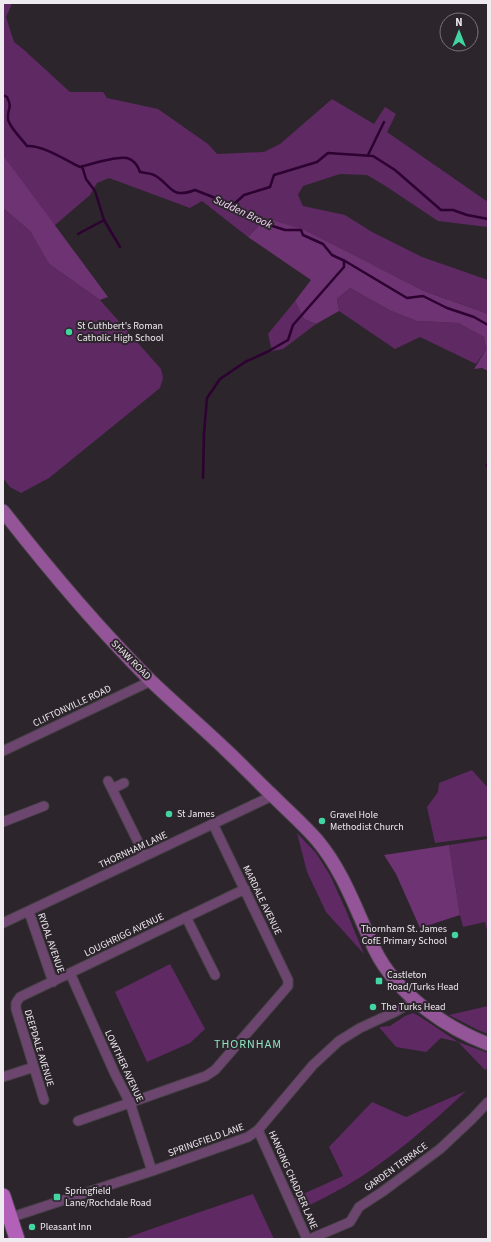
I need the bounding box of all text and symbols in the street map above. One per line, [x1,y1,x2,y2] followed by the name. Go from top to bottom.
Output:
[439,12,479,52] north arrow
[455,15,463,30] text: N
[211,192,275,232] water label: Sudden Brook
[77,319,164,345] place label: St Cuthbert's Roman Catholic High School
[64,327,74,337] marker: St Cuthbert's Roman Catholic High School
[108,637,154,683] street label: SHAW ROAD
[31,682,113,730] street label: CLIFTONVILLE ROAD
[177,807,215,821] place label: St James
[330,808,404,834] place label: Gravel Hole Methodist Church
[164,809,174,819] marker: St James
[317,816,327,826] marker: Gravel Hole Methodist Church
[97,828,169,872] street label: THORNHAM LANE
[239,863,285,937] street label: MARDALE AVENUE
[82,910,166,960] street label: LOUGHRIGG AVENUE
[34,911,68,975] street label: RYDAL AVENUE
[361,922,447,948] place label: Thornham St. James CofE Primary School
[450,930,460,940] marker: Thornham St. James CofE Primary School
[387,968,459,994] place label: Castleton Road/Turks Head
[374,976,384,986] marker: Castleton Road/Turks Head
[381,1000,446,1014] place label: The Turks Head
[368,1002,378,1012] marker: The Turks Head
[21,1008,57,1088] street label: DEEPDALE AVENUE
[101,1028,147,1104] street label: LOWTHER AVENUE
[214,1036,282,1053] district label: THORNHAM
[166,1120,246,1160] street label: SPRINGFIELD LANE
[265,1128,321,1232] street label: HANGING CHADDER LANE
[361,1139,431,1195] street label: GARDEN TERRACE
[65,1184,151,1210] place label: Springfield Lane/Rochdale Road
[52,1192,62,1202] marker: Springfield Lane/Rochdale Road
[40,1220,92,1234] place label: Pleasant Inn
[27,1222,37,1232] marker: Pleasant Inn

